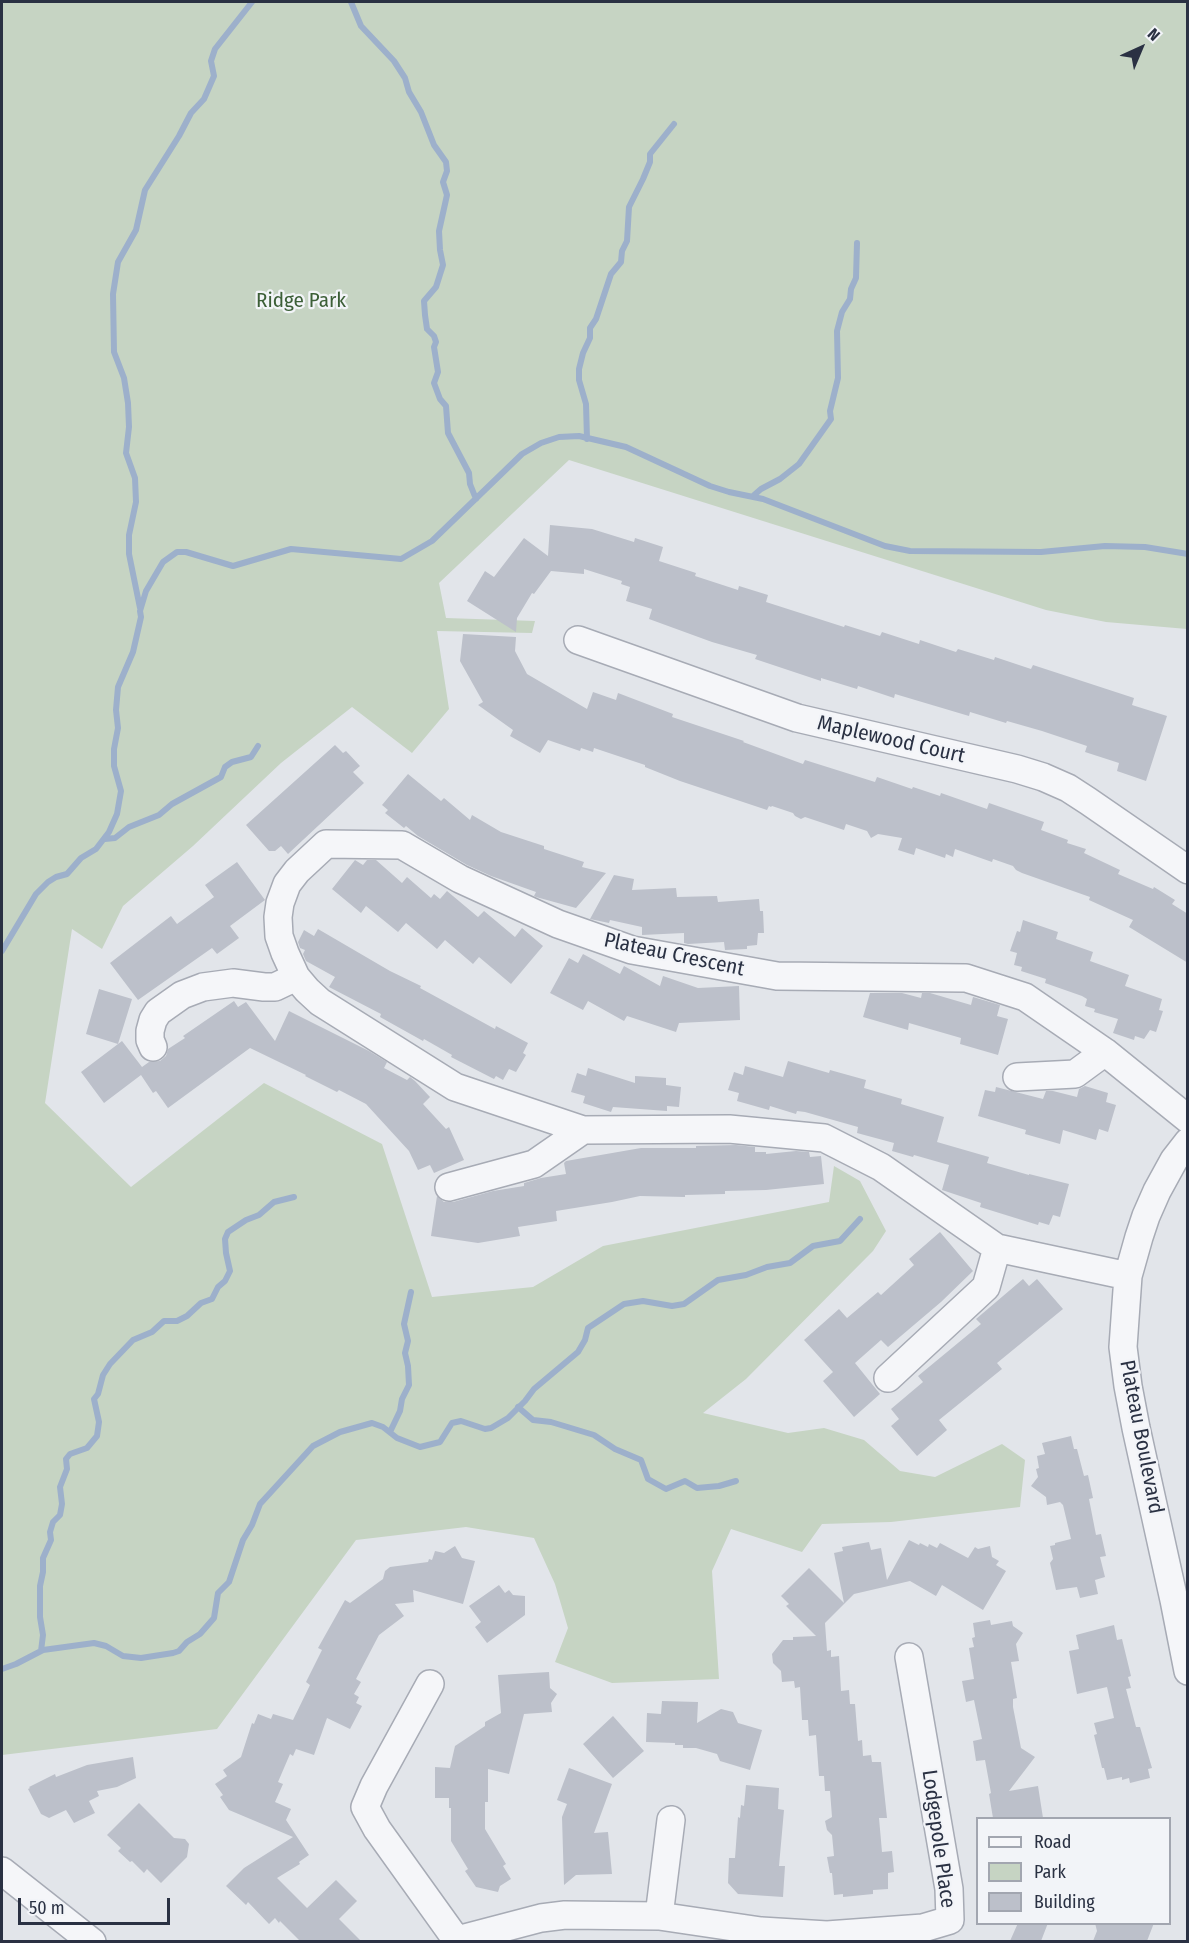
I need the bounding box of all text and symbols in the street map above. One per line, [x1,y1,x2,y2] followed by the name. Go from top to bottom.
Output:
[1111,18,1171,78] north arrow
[1144,25,1164,45] text: N
[256,288,346,314] park label: Ridge Park
[815,711,967,769] street label: Maplewood Court
[602,928,746,982] street label: Plateau Crescent
[1114,1358,1168,1516] street label: Plateau Boulevard
[916,1768,960,1910] street label: Lodgepole Place
[976,1817,1171,1925] legend
[1034,1831,1071,1853] text: Road
[1034,1861,1066,1883] text: Park
[21,1886,172,1924] scale bar
[1034,1891,1095,1913] text: Building
[29,1897,65,1919] text: 50 m

